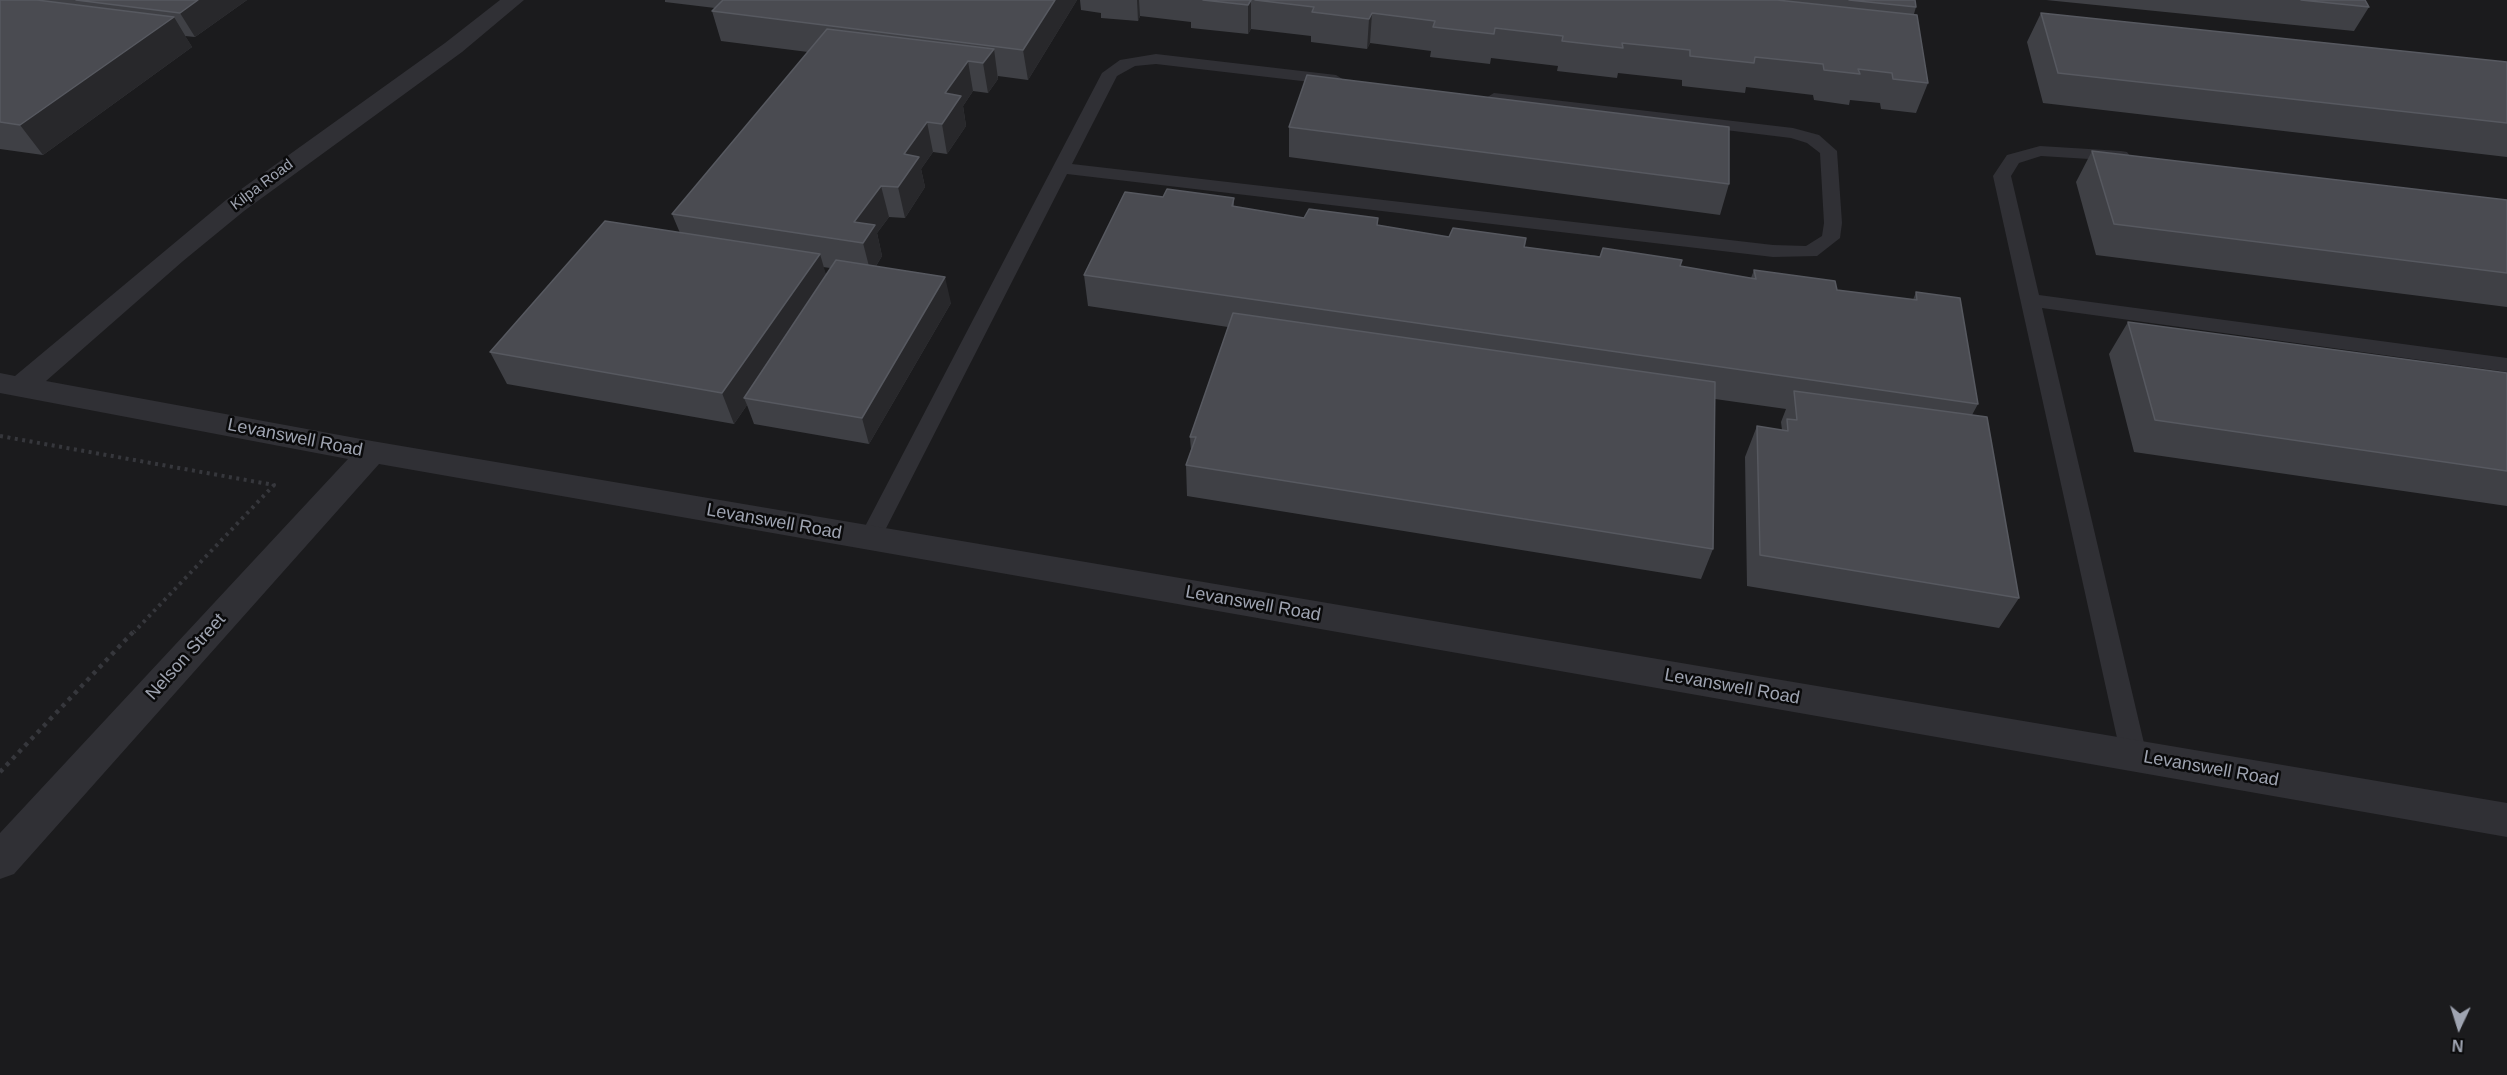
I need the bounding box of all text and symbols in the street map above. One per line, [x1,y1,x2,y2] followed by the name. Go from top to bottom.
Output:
[227,156,297,214] street label: Kilpa Road
[226,414,364,462] street label: Levanswell Road
[705,499,843,545] street label: Levanswell Road
[1184,581,1322,627] street label: Levanswell Road
[141,609,231,705] street label: Nelson Street
[1663,664,1801,710] street label: Levanswell Road
[2142,746,2280,792] street label: Levanswell Road
[2429,997,2489,1057] north arrow
[2451,1037,2464,1054] text: N

